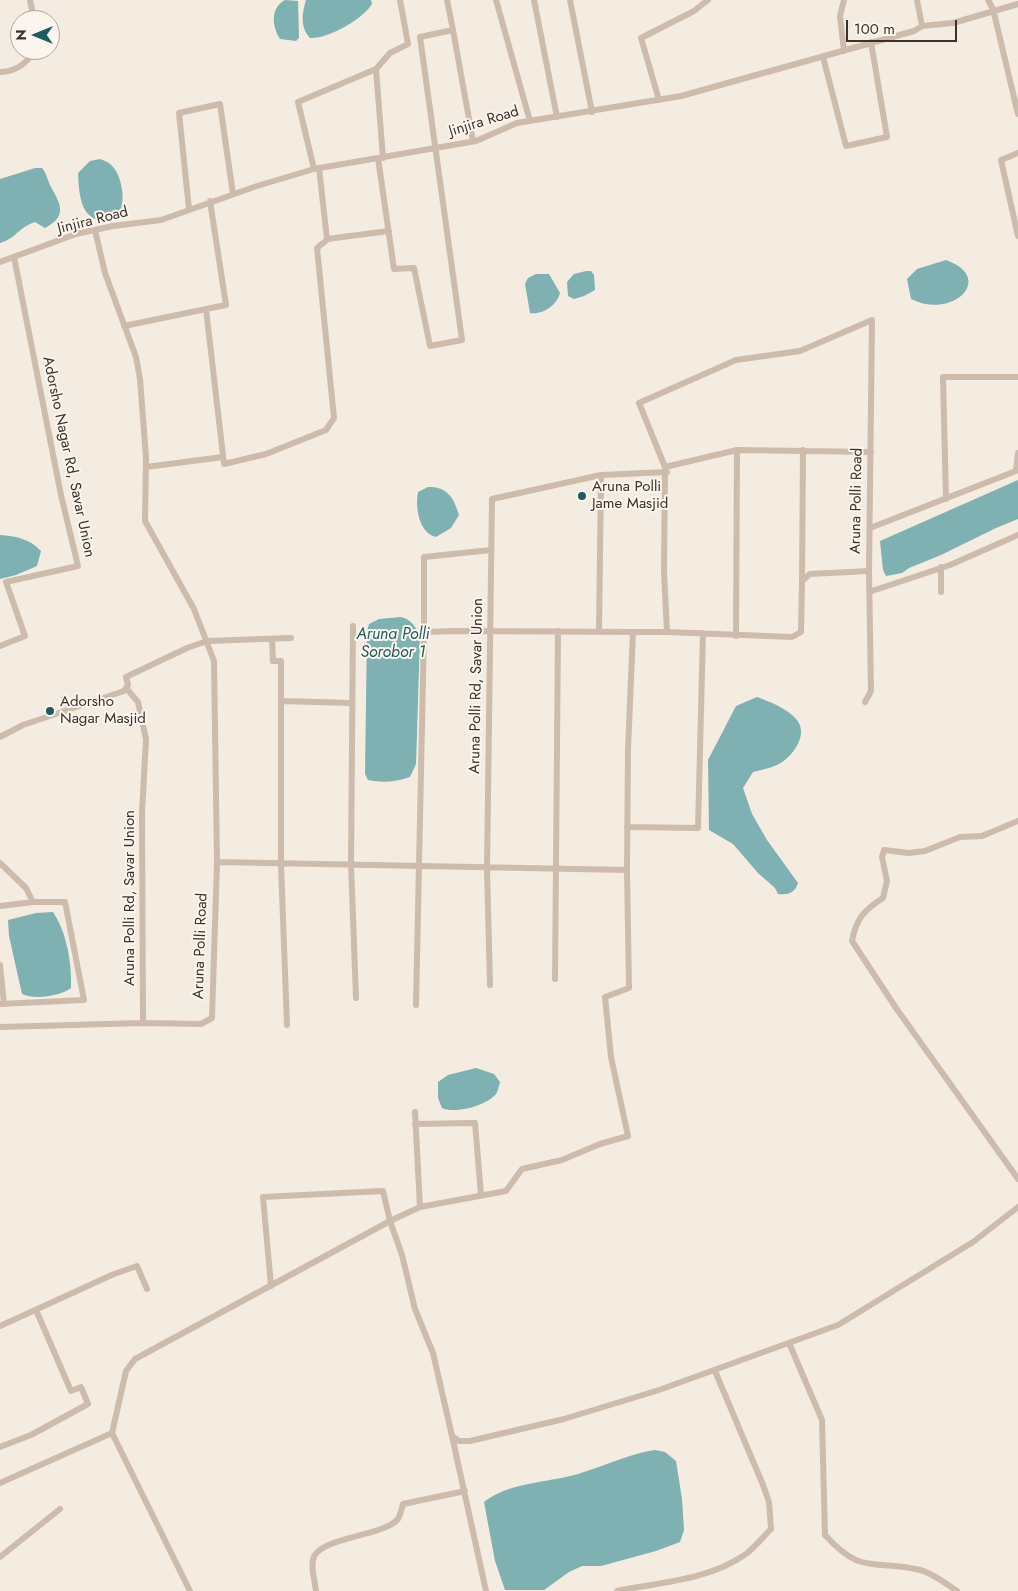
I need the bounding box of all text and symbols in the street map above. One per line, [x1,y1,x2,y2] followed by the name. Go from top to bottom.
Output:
[10,10,60,60] north arrow
[848,10,959,42] scale bar
[854,18,895,40] text: 100 m
[11,29,31,41] text: N
[447,103,521,141] street label: Jinjira Road
[56,204,130,238] street label: Jinjira Road
[38,355,98,559] street label: Adorsho Nagar Rd, Savar Union
[847,448,867,554] street label: Aruna Polli Road
[592,478,668,513] place label: Aruna Polli Jame Masjid
[576,490,588,502] marker: Aruna Polli Jame Masjid
[466,598,488,774] street label: Aruna Polli Rd, Savar Union
[356,625,430,663] water label: Aruna Polli Sorobor 1
[60,693,146,728] place label: Adorsho Nagar Masjid
[44,705,56,717] marker: Adorsho Nagar Masjid
[121,810,139,986] street label: Aruna Polli Rd, Savar Union
[190,893,212,999] street label: Aruna Polli Road

